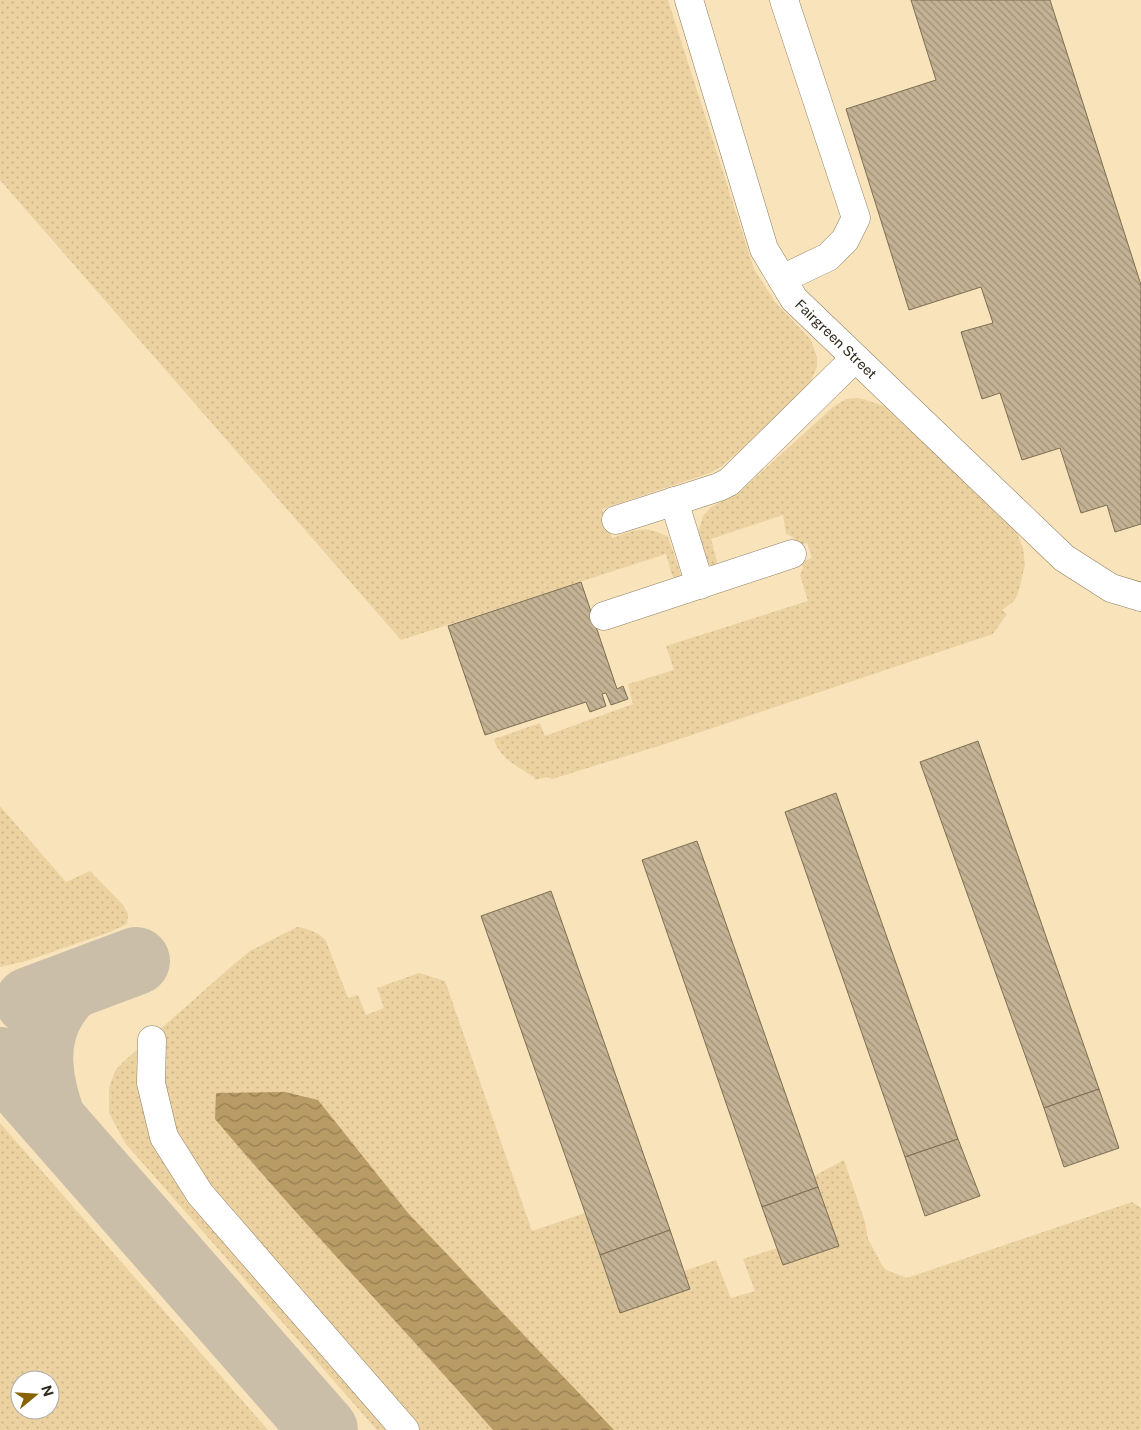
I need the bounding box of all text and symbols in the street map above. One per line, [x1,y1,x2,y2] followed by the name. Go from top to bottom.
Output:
[792,296,880,382] street label: Fairgreen Street
[10,1370,60,1420] north arrow
[38,1383,57,1399] text: N

